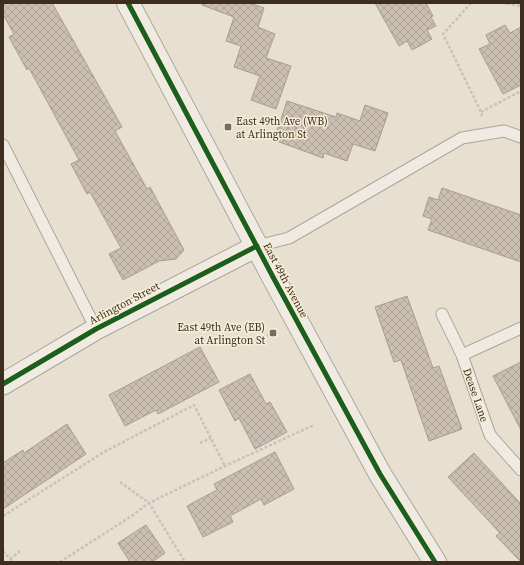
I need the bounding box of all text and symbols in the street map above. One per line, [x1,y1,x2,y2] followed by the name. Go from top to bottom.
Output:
[236,114,328,142] place label: East 49th Ave (WB) at Arlington St
[223,122,233,132] marker: East 49th Ave (WB) at Arlington St
[259,240,312,321] street label: East 49th Avenue
[86,278,163,328] street label: Arlington Street
[177,320,265,348] place label: East 49th Ave (EB) at Arlington St
[268,328,278,338] marker: East 49th Ave (EB) at Arlington St
[459,366,492,425] street label: Dease Lane

